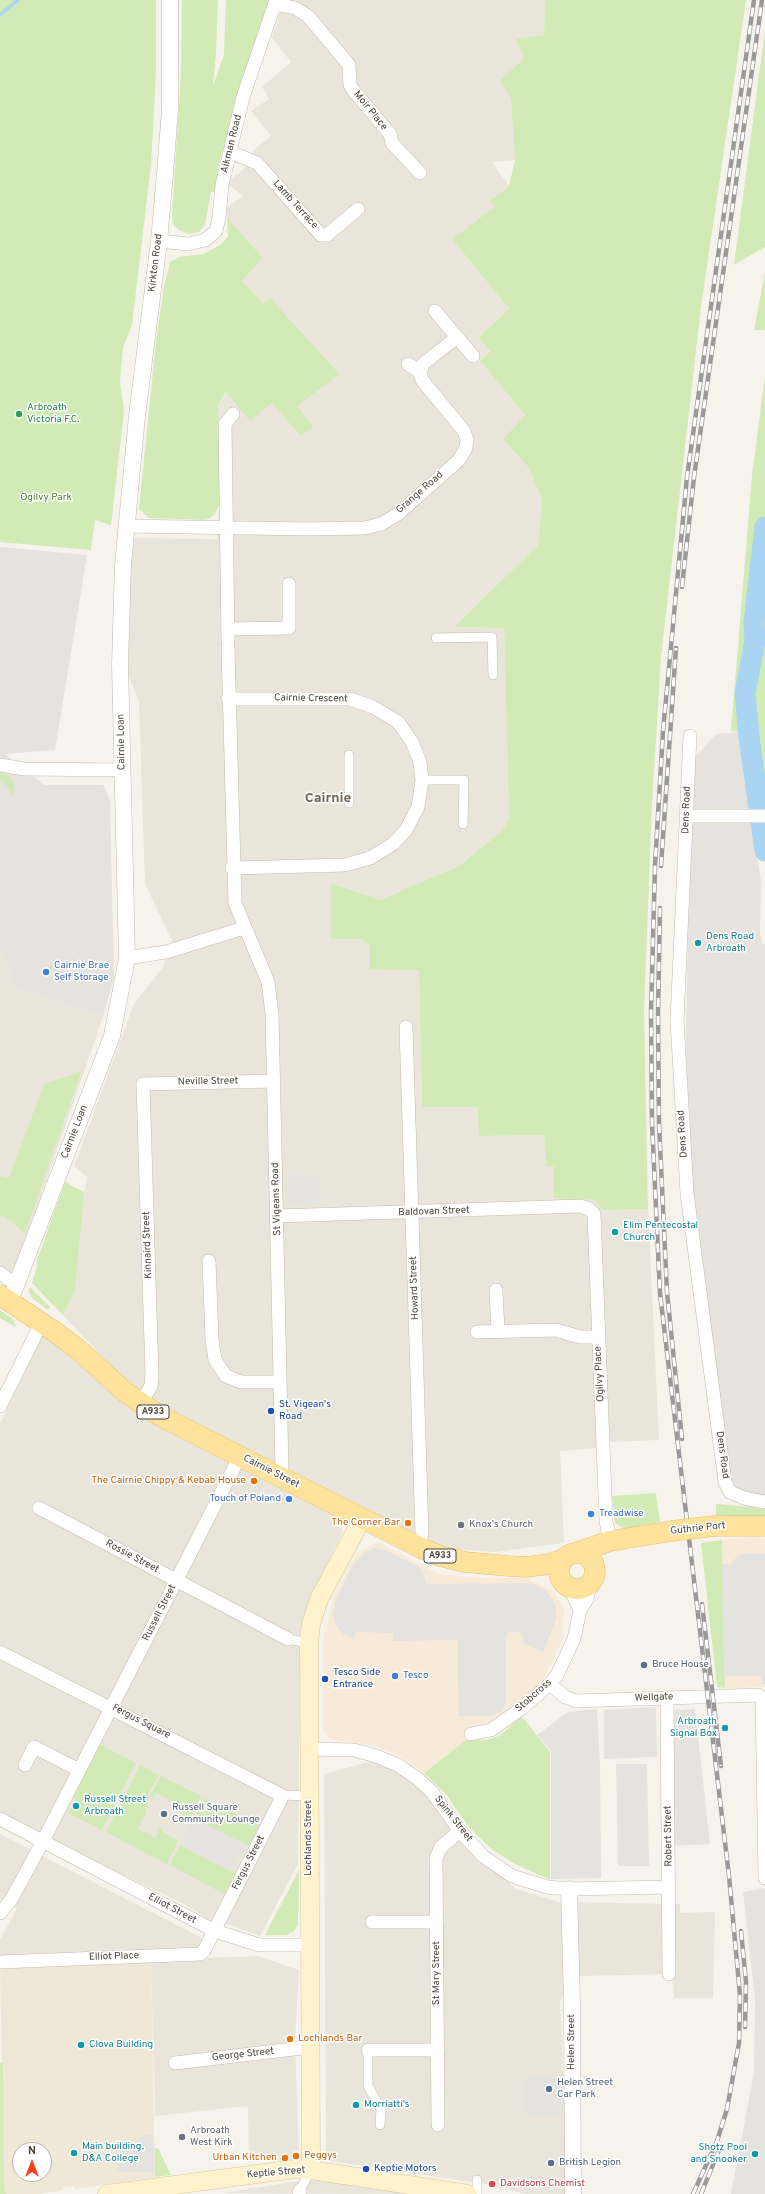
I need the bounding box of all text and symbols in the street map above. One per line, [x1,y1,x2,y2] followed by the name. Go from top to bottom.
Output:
[350,89,390,133] street label: Moir Place
[219,114,245,174] street label: Aikman Road
[270,178,320,232] street label: Lamb Terrace
[146,233,166,293] street label: Kirkton Road
[27,402,80,426] place label: Arbroath Victoria F.C.
[14,409,24,419] marker: Arbroath Victoria F.C.
[394,469,446,517] street label: Grange Road
[20,492,72,504] park label: Ogilvy Park
[274,692,348,706] street label: Cairnie Crescent
[116,714,128,770] street label: Cairnie Loan
[680,786,694,834] street label: Dens Road
[305,791,351,807] district label: Cairnie
[706,931,754,954] place label: Dens Road Arbroath
[693,938,703,948] marker: Dens Road Arbroath
[54,960,109,984] place label: Cairnie Brae Self Storage
[41,967,51,977] marker: Cairnie Brae Self Storage
[178,1075,238,1089] street label: Neville Street
[59,1104,91,1160] street label: Cairnie Loan
[675,1110,691,1158] street label: Dens Road
[270,1162,284,1236] street label: St Vigeans Road
[398,1205,470,1219] street label: Baldovan Street
[141,1211,155,1279] street label: Kinnaird Street
[623,1220,698,1244] place label: Elim Pentecostal Church
[610,1227,620,1237] marker: Elim Pentecostal Church
[408,1256,422,1320] street label: Howard Street
[593,1346,607,1402] street label: Ogilvy Place
[279,1399,331,1422] place label: St. Vigean's Road
[137,1405,169,1419] road number: A933
[266,1406,276,1416] marker: St. Vigean's Road
[713,1430,731,1480] street label: Dens Road
[241,1453,301,1491] street label: Cairnie Street
[91,1475,246,1487] place label: The Cairnie Chippy & Kebab House
[249,1476,259,1486] marker: The Cairnie Chippy & Kebab House
[209,1493,281,1505] place label: Touch of Poland
[284,1494,294,1504] marker: Touch of Poland
[599,1508,644,1520] place label: Treadwise
[586,1509,596,1519] marker: Treadwise
[331,1517,400,1529] place label: The Corner Bar
[403,1518,413,1528] marker: The Corner Bar
[469,1519,533,1531] place label: Knox's Church
[456,1520,466,1530] marker: Knox's Church
[670,1520,726,1538] street label: Guthrie Port
[103,1538,161,1576] street label: Rossie Street
[424,1549,456,1563] road number: A933
[141,1583,179,1643] street label: Russell Street
[652,1659,709,1671] place label: Bruce House
[639,1660,649,1670] marker: Bruce House
[333,1667,380,1690] place label: Tesco Side Entrance
[403,1670,428,1682] place label: Tesco
[390,1671,400,1681] marker: Tesco
[320,1674,330,1684] marker: Tesco Side Entrance
[513,1677,555,1715] street label: Stobcross
[634,1691,674,1705] street label: Wellgate
[110,1702,172,1742] street label: Fergus Square
[670,1716,717,1740] place label: Arbroath Signal Box
[720,1723,730,1733] marker: Arbroath Signal Box
[84,1794,146,1818] place label: Russell Street Arbroath
[431,1794,475,1844] street label: Spink Street
[303,1800,315,1876] street label: Lochlands Street
[71,1801,81,1811] marker: Russell Street Arbroath
[172,1802,260,1826] place label: Russell Square Community Lounge
[662,1805,676,1867] street label: Robert Street
[159,1809,169,1819] marker: Russell Square Community Lounge
[230,1834,268,1892] street label: Fergus Street
[146,1891,198,1927] street label: Elliot Street
[431,1941,443,2005] street label: St Mary Street
[89,1950,139,1964] street label: Elliot Place
[566,2014,578,2070] street label: Helen Street
[298,2033,362,2045] place label: Lochlands Bar
[285,2034,295,2044] marker: Lochlands Bar
[89,2039,153,2051] place label: Clova Building
[76,2040,86,2050] marker: Clova Building
[211,2046,275,2064] street label: George Street
[557,2077,613,2100] place label: Helen Street Car Park
[544,2084,554,2094] marker: Helen Street Car Park
[364,2099,409,2111] place label: Morriatti's
[351,2100,361,2110] marker: Morriatti's
[190,2125,232,2148] place label: Arbroath West Kirk
[177,2132,187,2142] marker: Arbroath West Kirk
[82,2141,144,2164] place label: Main building, D&A College
[12,2142,52,2182] north arrow
[690,2142,747,2166] place label: Shotz Pool and Snooker
[28,2144,36,2158] text: N
[69,2148,79,2158] marker: Main building, D&A College
[750,2149,760,2159] marker: Shotz Pool and Snooker
[304,2150,337,2162] place label: Peggys
[291,2151,301,2161] marker: Peggys
[212,2152,277,2164] place label: Urban Kitchen
[280,2153,290,2163] marker: Urban Kitchen
[559,2157,621,2169] place label: British Legion
[546,2158,556,2168] marker: British Legion
[374,2163,436,2175] place label: Keptie Motors
[246,2164,306,2182] street label: Keptie Street
[361,2164,371,2174] marker: Keptie Motors
[500,2178,585,2190] place label: Davidsons Chemist
[487,2179,497,2189] marker: Davidsons Chemist

